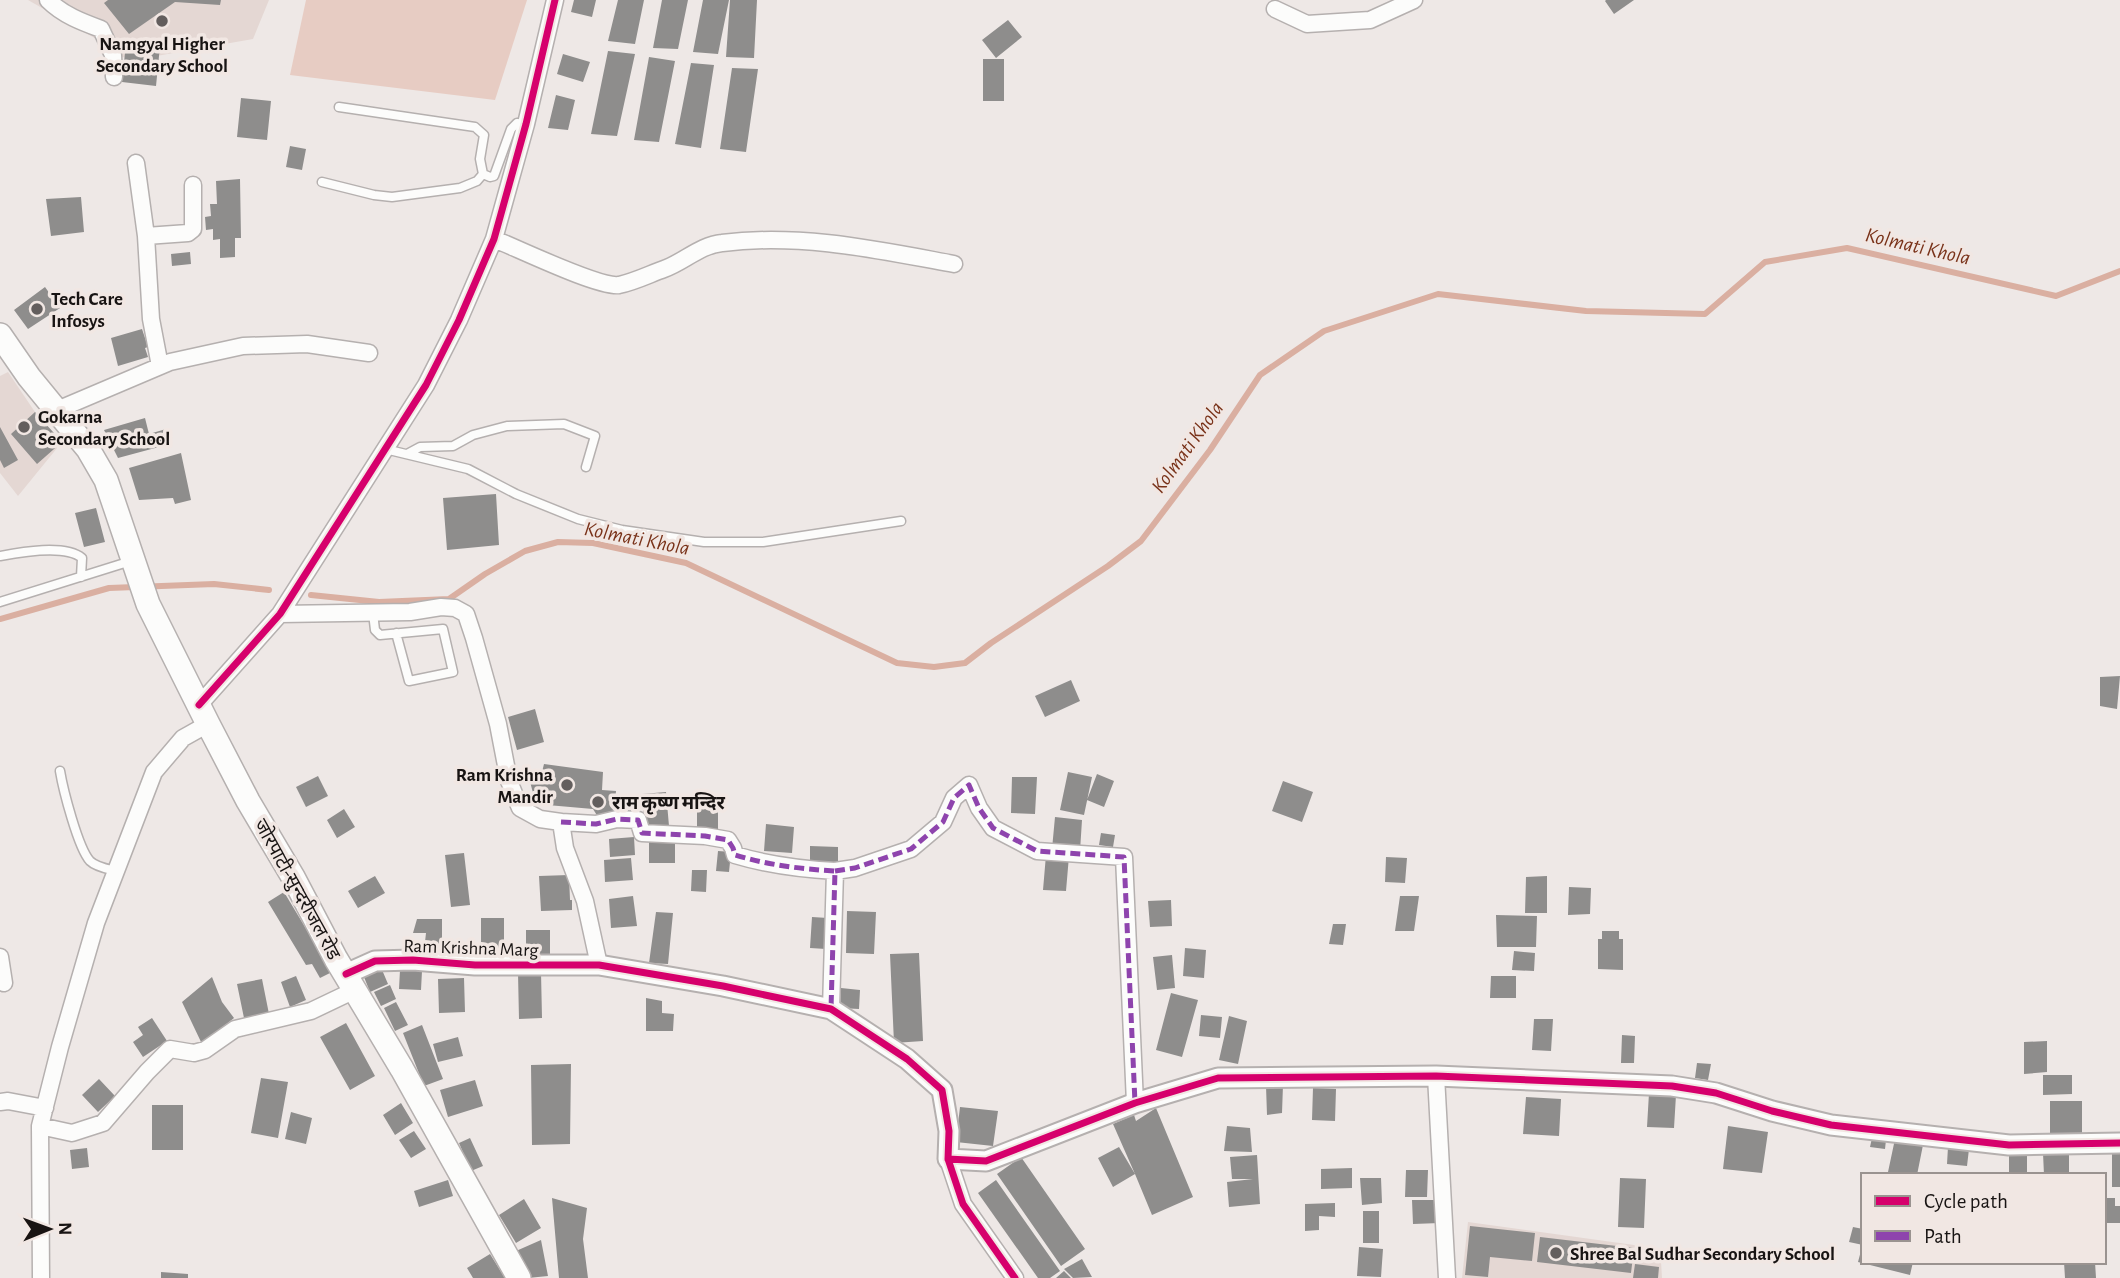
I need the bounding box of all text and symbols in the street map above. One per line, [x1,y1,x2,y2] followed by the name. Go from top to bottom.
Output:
[154,13,170,29] marker: Namgyal Higher Secondary School
[96,35,228,76] place label: Namgyal Higher Secondary School
[1863,224,1972,269] water label: Kolmati Khola
[51,290,123,331] place label: Tech Care Infosys
[29,301,45,317] marker: Tech Care Infosys
[1147,398,1227,497] water label: Kolmati Khola
[38,408,170,449] place label: Gokarna Secondary School
[16,419,32,435] marker: Gokarna Secondary School
[582,518,691,559] water label: Kolmati Khola
[456,766,553,807] place label: Ram Krishna Mandir
[559,777,575,793] marker: Ram Krishna Mandir
[612,792,726,815] place label: राम कृष्ण मन्दिर
[590,794,606,810] marker: राम कृष्ण मन्दिर
[248,815,345,965] street label: जोरपाटी-सुन्दरीजल रोड
[403,937,540,960] street label: Ram Krishna Marg
[1861,1173,2106,1264] legend
[1924,1191,2008,1212] text: Cycle path
[14,1194,84,1264] north arrow
[55,1222,74,1236] text: N
[1924,1226,1962,1247] text: Path
[1548,1245,1564,1261] marker: Shree Bal Sudhar Secondary School
[1570,1245,1835,1264] place label: Shree Bal Sudhar Secondary School

